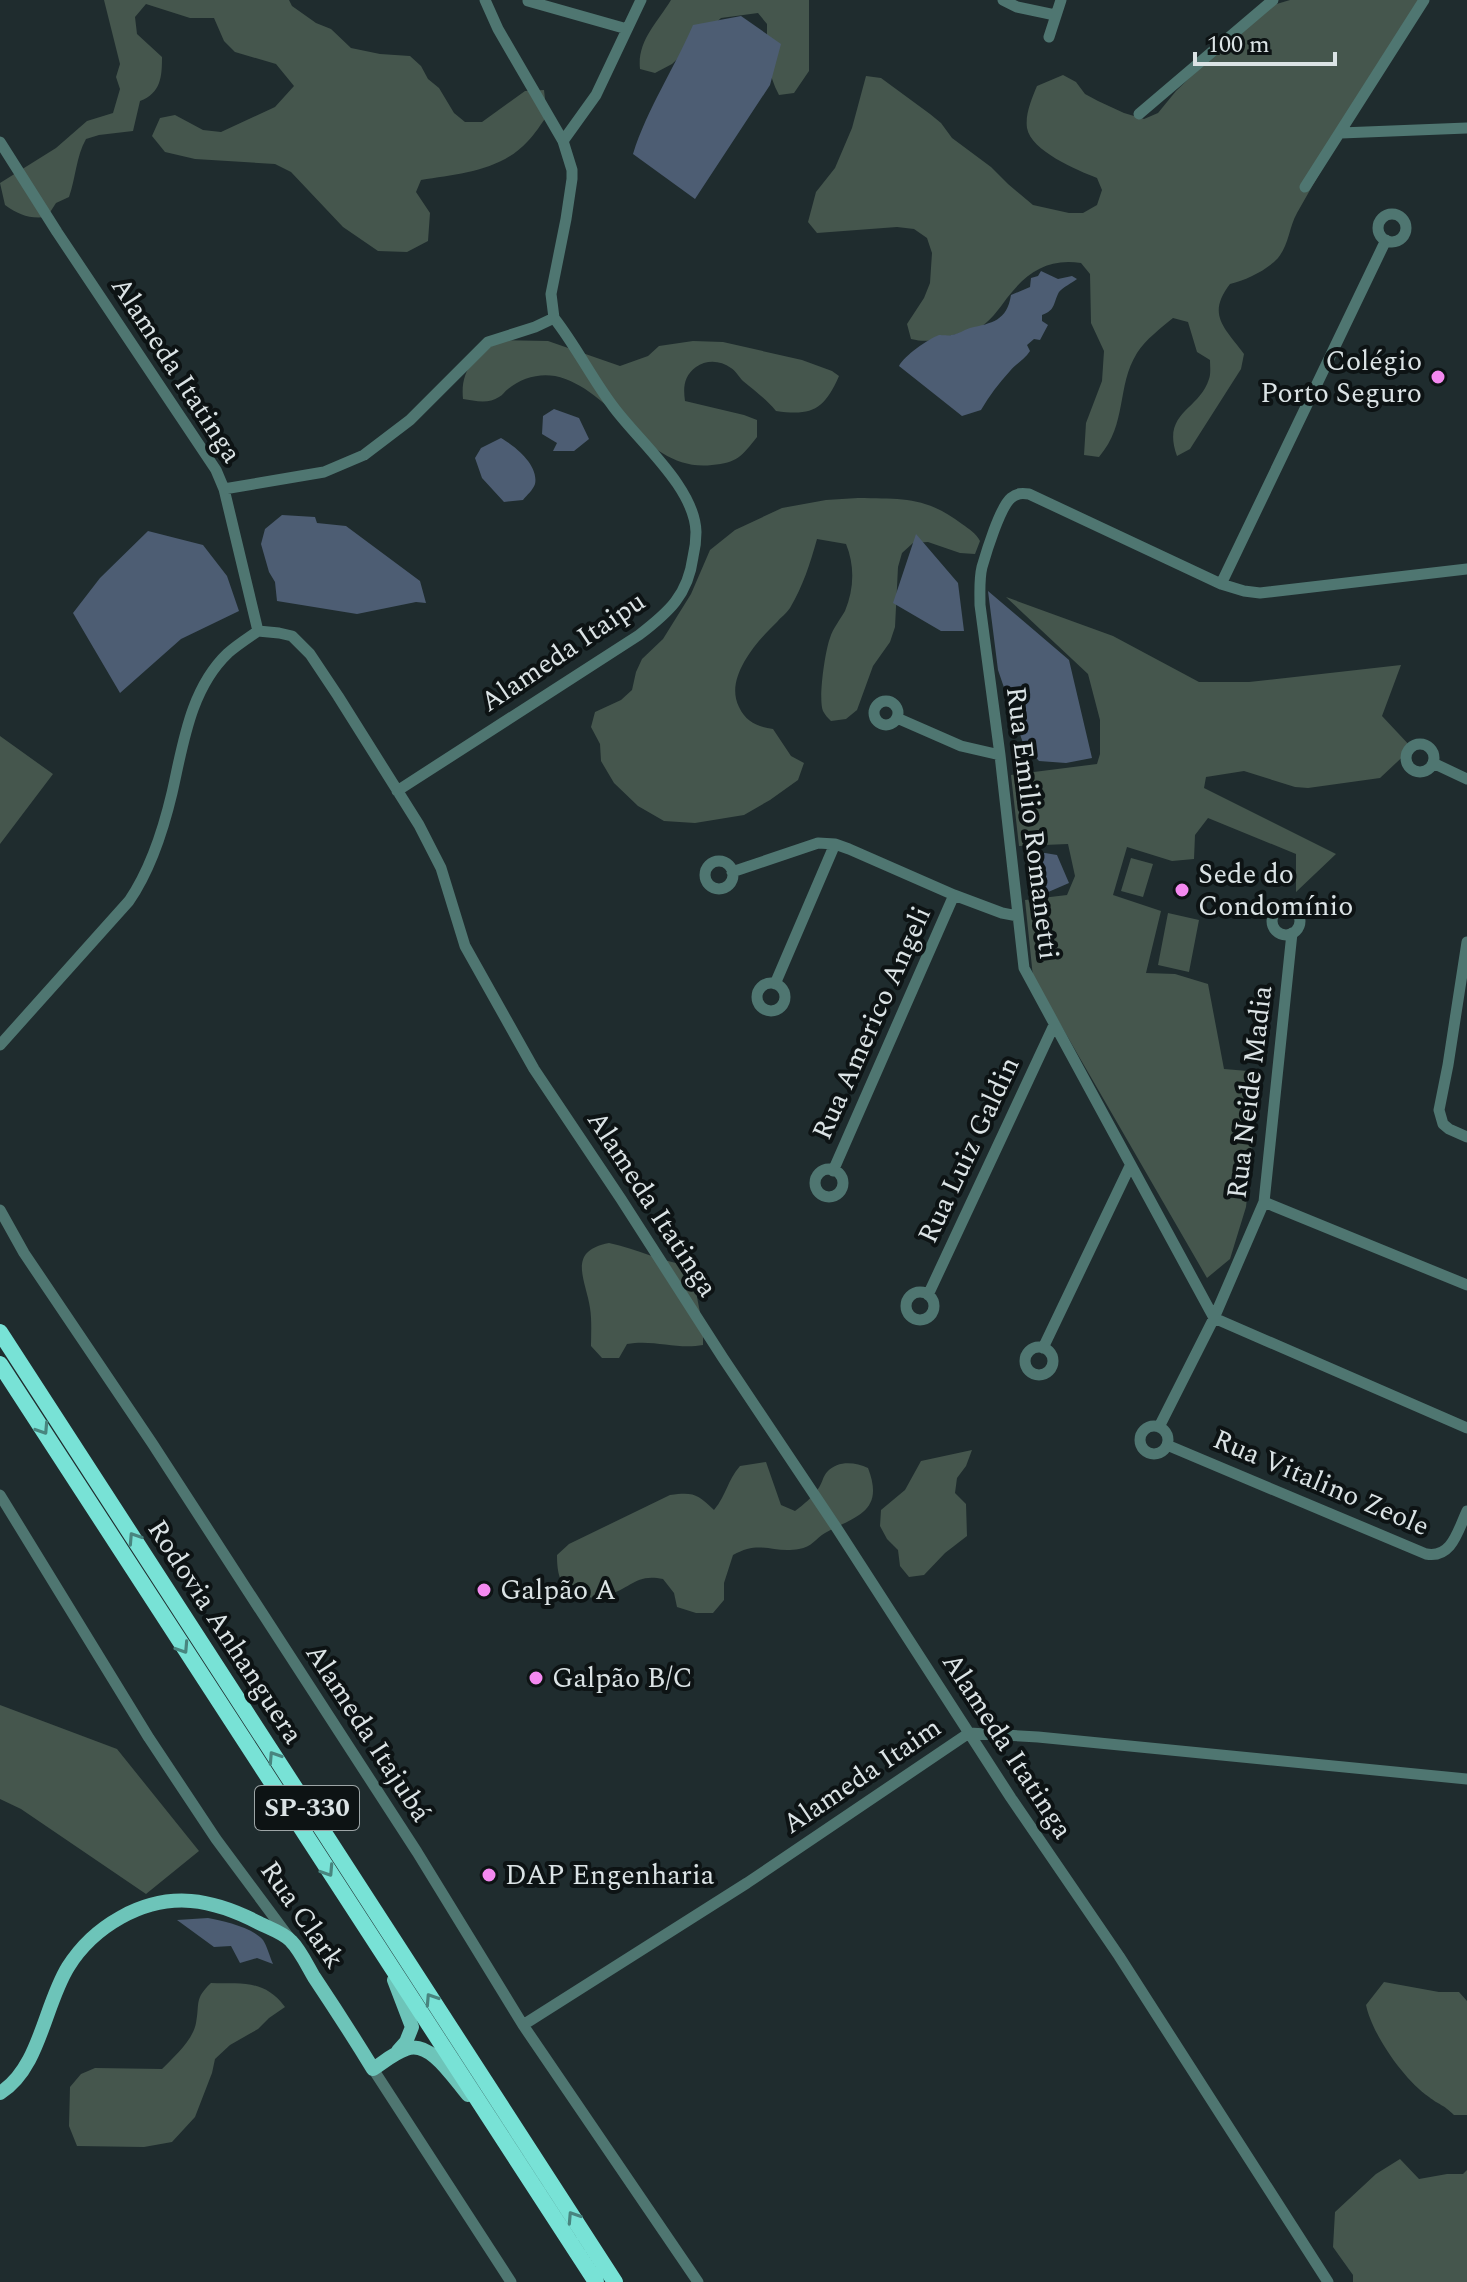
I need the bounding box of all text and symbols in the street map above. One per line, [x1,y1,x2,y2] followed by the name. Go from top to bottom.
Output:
[1195,16,1335,66] scale bar
[1207,27,1270,63] text: 100 m
[100,268,253,472] street label: Alameda Itatinga
[1260,340,1422,415] place label: Colégio Porto Seguro
[1429,368,1447,386] marker: Colégio Porto Seguro
[472,581,654,723] street label: Alameda Itaipu
[994,684,1070,962] street label: Rua Emilio Romanetti
[1198,853,1353,928] place label: Sede do Condomínio
[1173,881,1191,899] marker: Sede do Condomínio
[801,899,943,1147] street label: Rua Americo Angeli
[1216,983,1284,1201] street label: Rua Neide Madia
[907,1050,1031,1250] street label: Rua Luiz Galdin
[576,1102,729,1306] street label: Alameda Itatinga
[1206,1418,1436,1548] street label: Rua Vitalino Zeole
[33,1421,48,1435] one-way arrow
[136,1511,314,1753] street label: Rodovia Anhanguera
[129,1532,144,1547] one-way arrow
[500,1569,616,1612] place label: Galpão A
[475,1581,493,1599] marker: Galpão A
[294,1635,442,1831] street label: Alameda Itajubá
[174,1639,189,1654] one-way arrow
[931,1644,1084,1848] street label: Alameda Itatinga
[552,1657,693,1700] place label: Galpão B/C
[527,1669,545,1687] marker: Galpão B/C
[774,1707,950,1845] street label: Alameda Itaim
[269,1751,284,1766] one-way arrow
[255,1786,359,1830] road number: SP-330
[249,1852,355,1978] street label: Rua Clark
[505,1854,715,1897] place label: DAP Engenharia
[318,1862,333,1877] one-way arrow
[480,1866,498,1884] marker: DAP Engenharia
[426,1993,441,2007] one-way arrow
[567,2211,582,2225] one-way arrow

